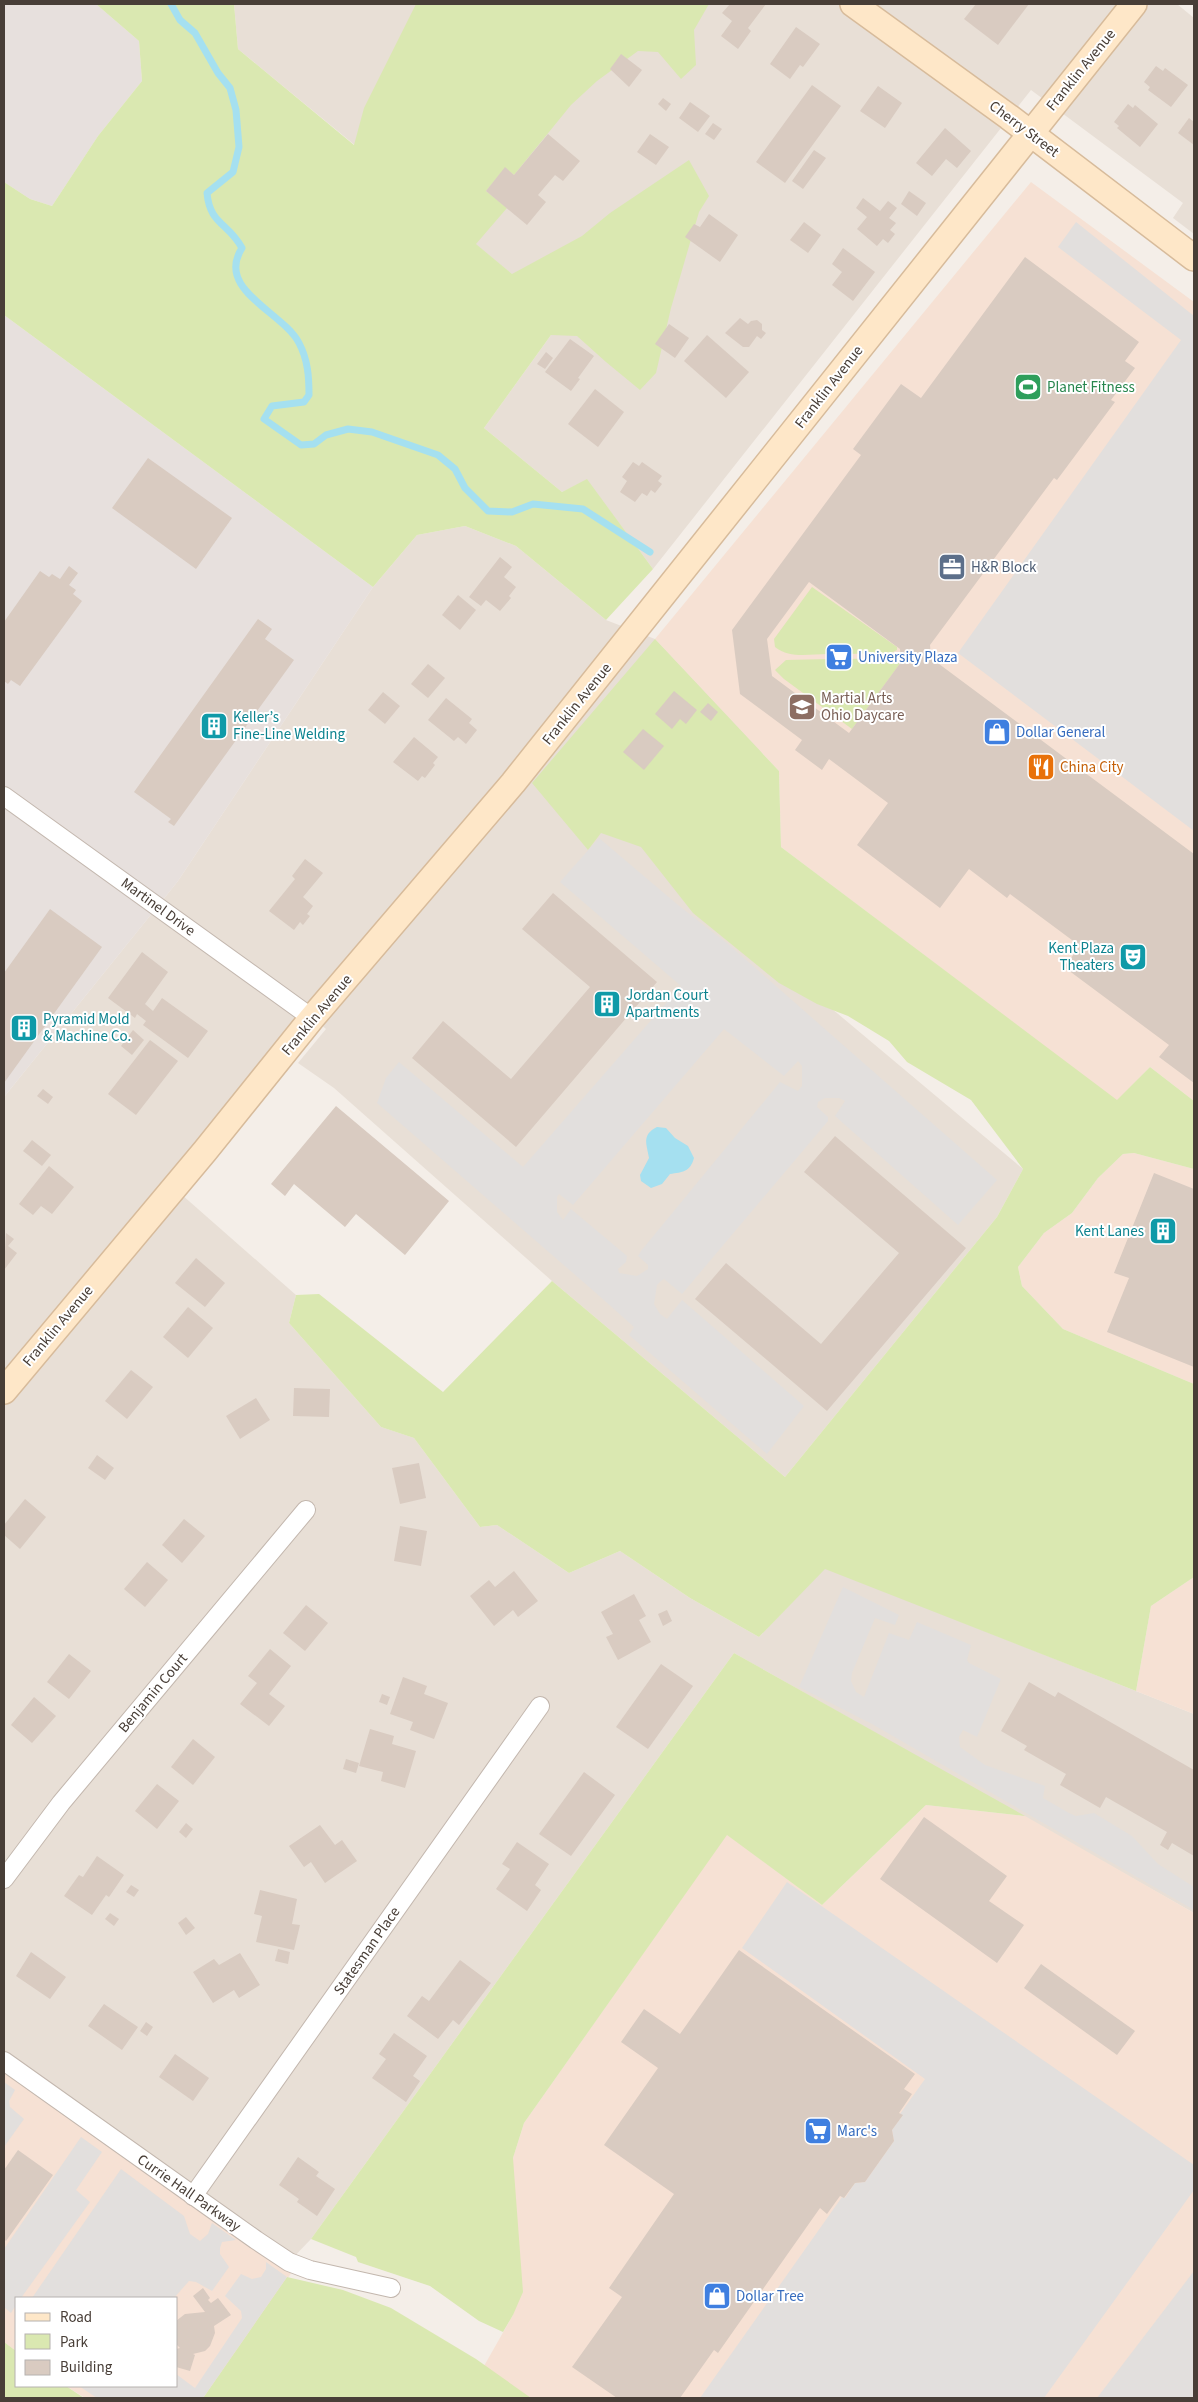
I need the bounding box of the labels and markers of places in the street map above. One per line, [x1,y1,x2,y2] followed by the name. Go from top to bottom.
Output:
[1013,372,1043,402] sports icon: Planet Fitness
[1047,377,1135,398] place label: Planet Fitness
[937,552,967,582] office icon: H&R Block
[971,557,1037,578] place label: H&R Block
[824,642,854,672] supermarket icon: University Plaza
[858,647,958,668] place label: University Plaza
[821,688,904,726] place label: Martial Arts Ohio Daycare
[787,692,817,722] school or university icon: Martial Arts Ohio Daycare
[233,707,345,745] place label: Keller’s Fine-Line Welding
[199,711,229,741] building icon: Keller’s Fine-Line Welding
[982,717,1012,747] shop icon: Dollar General
[1016,722,1106,743] place label: Dollar General
[1026,752,1056,782] restaurant icon: China City
[1060,757,1124,778] place label: China City
[1048,938,1114,976] place label: Kent Plaza Theaters
[1118,942,1148,972] theatre icon: Kent Plaza Theaters
[626,985,709,1023] place label: Jordan Court Apartments
[592,989,622,1019] building icon: Jordan Court Apartments
[43,1009,131,1047] place label: Pyramid Mold & Machine Co.
[9,1013,39,1043] building icon: Pyramid Mold & Machine Co.
[1148,1216,1178,1246] building icon: Kent Lanes
[1075,1221,1144,1242] place label: Kent Lanes
[803,2116,833,2146] supermarket icon: Marc's
[837,2121,877,2142] place label: Marc's
[702,2281,732,2311] shop icon: Dollar Tree
[736,2286,804,2307] place label: Dollar Tree

